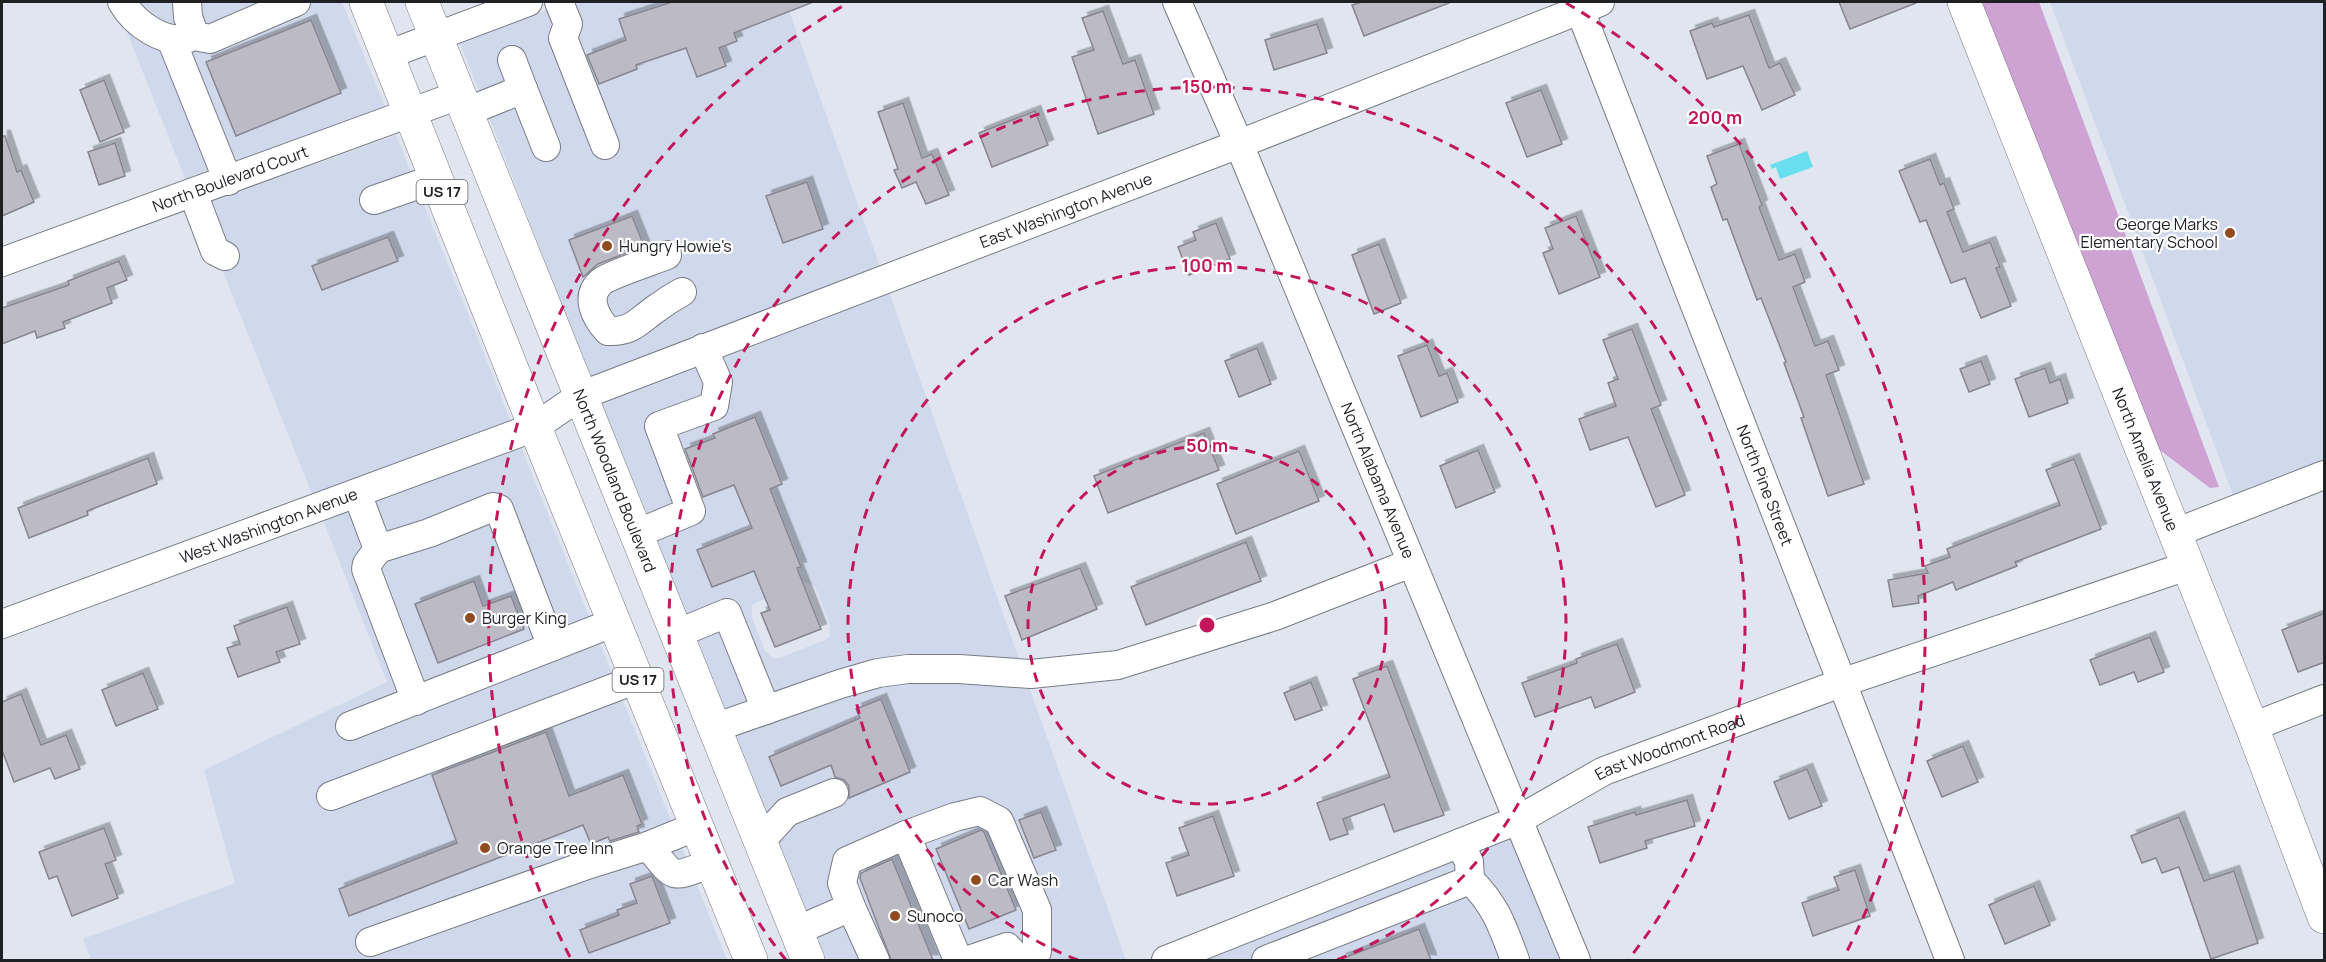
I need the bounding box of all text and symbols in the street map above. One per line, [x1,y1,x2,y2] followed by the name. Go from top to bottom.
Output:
[1182,74,1232,98] text: 150 m
[1688,105,1742,129] text: 200 m
[149,140,311,217] street label: North Boulevard Court
[976,167,1155,253] street label: East Washington Avenue
[416,180,468,204] road number: US 17
[2080,213,2218,253] place label: George Marks Elementary School
[2223,226,2237,240] marker: George Marks Elementary School
[619,235,732,257] place label: Hungry Howie's
[600,239,614,253] marker: Hungry Howie's
[1181,253,1233,277] text: 100 m
[2107,384,2184,534] street label: North Amelia Avenue
[568,386,662,576] street label: North Woodland Boulevard
[1336,399,1420,562] street label: North Alabama Avenue
[1732,422,1799,549] street label: North Pine Street
[1186,433,1228,457] text: 50 m
[176,483,361,569] street label: West Washington Avenue
[482,607,567,629] place label: Burger King
[463,611,477,625] marker: Burger King
[1197,615,1217,635] centre of rings
[612,668,664,692] road number: US 17
[1591,709,1748,785] street label: East Woodmont Road
[497,837,613,859] place label: Orange Tree Inn
[478,841,492,855] marker: Orange Tree Inn
[988,869,1058,891] place label: Car Wash
[969,873,983,887] marker: Car Wash
[907,905,963,927] place label: Sunoco
[888,909,902,923] marker: Sunoco

